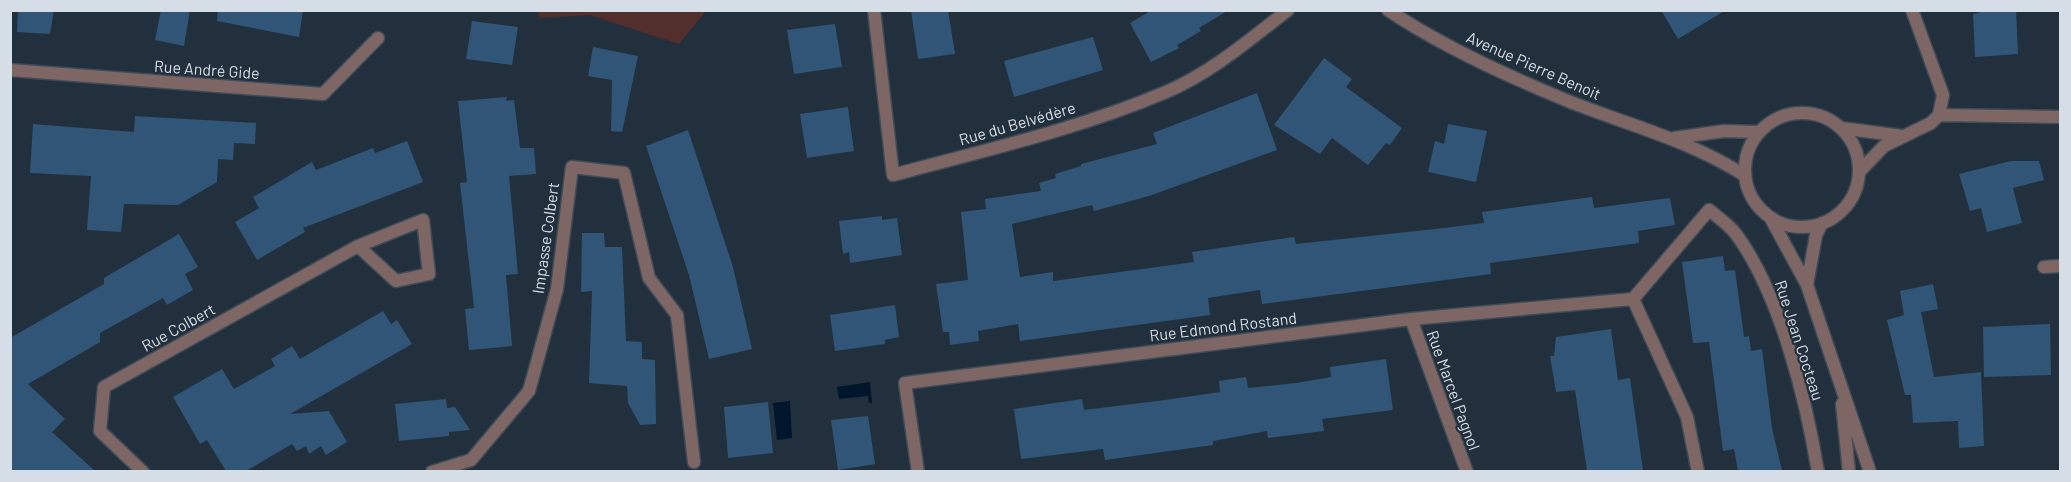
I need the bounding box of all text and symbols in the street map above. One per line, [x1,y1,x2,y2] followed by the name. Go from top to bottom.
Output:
[1464,27,1604,103] street label: Avenue Pierre Benoit
[154,56,260,82] street label: Rue André Gide
[957,97,1077,149] street label: Rue du Belvédère
[528,181,562,295] street label: Impasse Colbert
[1772,277,1828,403] street label: Rue Jean Cocteau
[138,299,218,355] street label: Rue Colbert
[1148,308,1298,344] street label: Rue Edmond Rostand
[1423,327,1485,453] street label: Rue Marcel Pagnol

